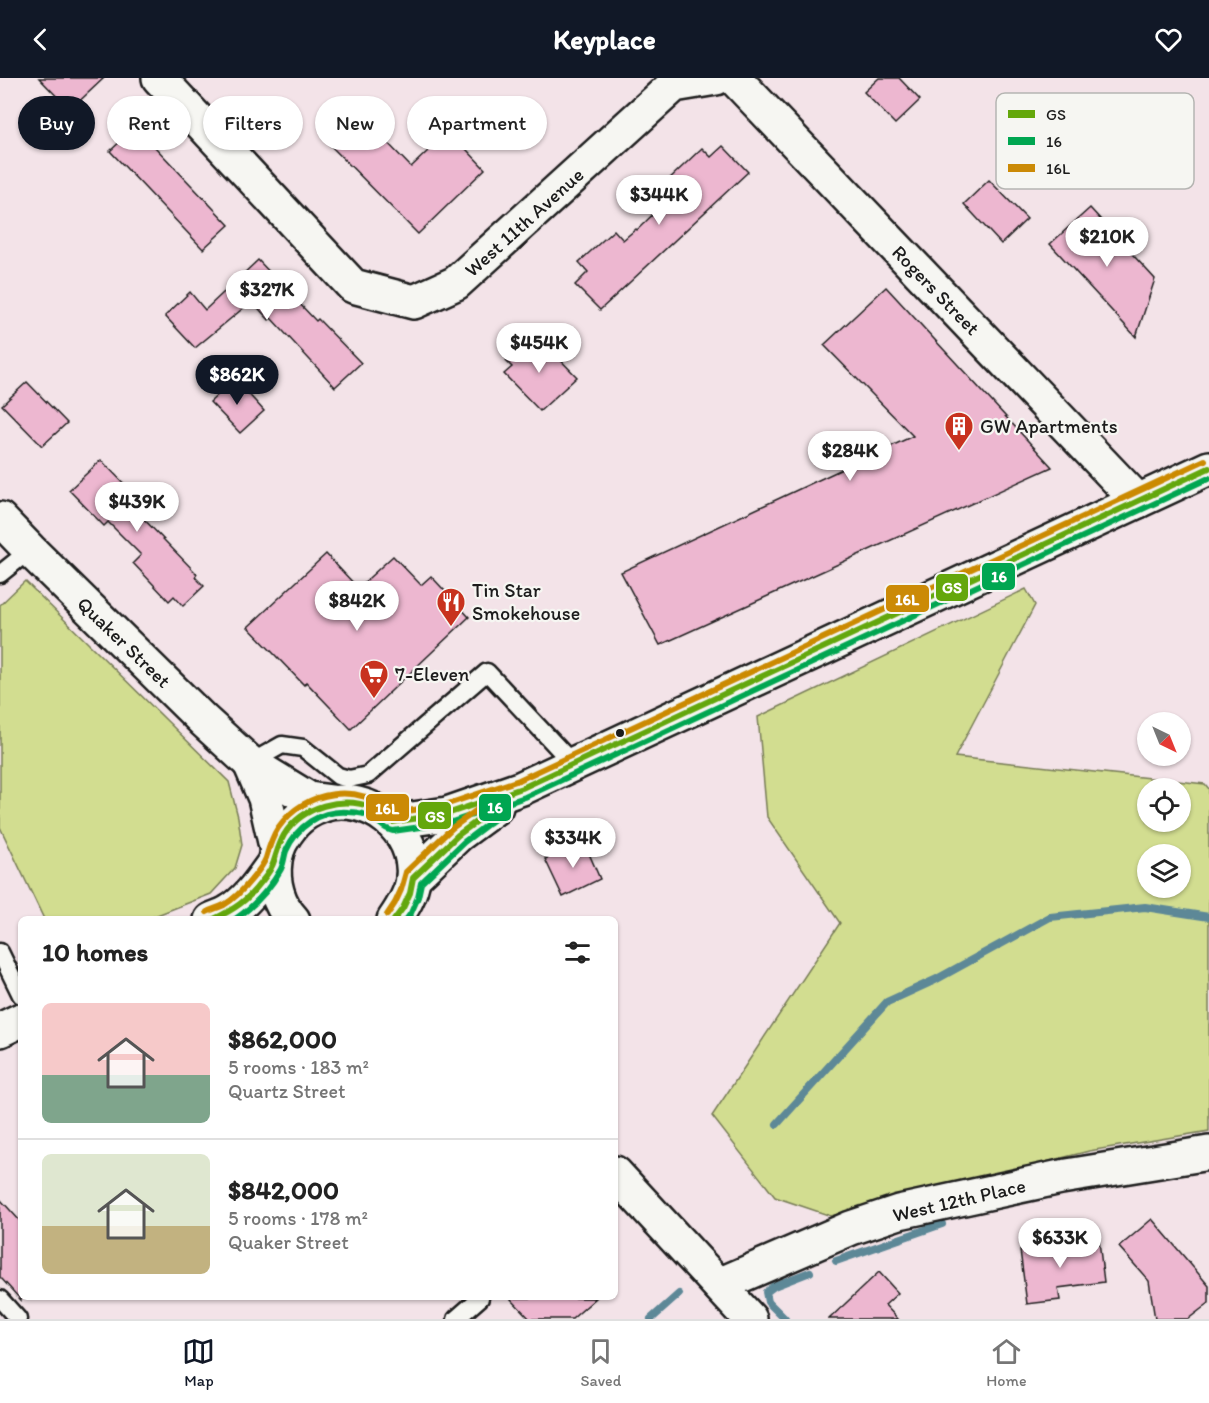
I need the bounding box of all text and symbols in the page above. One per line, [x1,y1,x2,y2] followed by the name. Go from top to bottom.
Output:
[24,23,57,56] icon: back
[553,23,656,56] text: Keyplace
[1152,23,1185,56] icon: heart
[996,93,1194,189] legend
[18,96,95,150] chip: Buy
[107,96,191,150] chip: Rent
[203,96,303,150] chip: Filters
[315,96,395,150] chip: New
[407,96,547,150] chip: Apartment
[1046,105,1066,124] text: GS
[1046,132,1062,151] text: 16
[1046,159,1070,178] text: 16L
[460,162,588,282] street label: West 11th Avenue
[617,175,701,226] pin: $344K
[630,182,688,206] text: $344K
[1065,217,1149,268] pin: $210K
[1079,224,1135,248] text: $210K
[887,240,985,340] street label: Rogers Street
[225,270,309,321] pin: $327K
[240,277,294,301] text: $327K
[497,323,581,374] pin: $454K
[510,330,568,354] text: $454K
[195,355,279,406] pin: $862K
[210,362,264,386] text: $862K
[943,410,975,452] building icon: GW Apartments
[980,414,1118,438] place label: GW Apartments
[808,431,892,482] pin: $284K
[822,438,878,462] text: $284K
[95,482,179,533] pin: $439K
[109,489,165,513] text: $439K
[981,562,1016,591] line badge: 16
[991,567,1007,586] text: 16
[935,573,969,602] line badge: GS
[472,578,580,625] place label: Tin Star Smokehouse
[942,578,962,597] text: GS
[315,581,399,632] pin: $842K
[885,584,930,613] line badge: 16L
[435,586,467,628] restaurant icon: Tin Star Smokehouse
[329,588,385,612] text: $842K
[895,590,920,609] text: 16L
[72,591,176,693] street label: Quaker Street
[358,658,390,700] supermarket icon: 7-Eleven
[395,662,469,686] place label: 7-Eleven
[1137,712,1191,766] north arrow
[1137,712,1191,898] map controls
[614,727,626,739] unlabelled marker
[1137,778,1191,832] button: locate
[365,793,410,822] line badge: 16L
[478,793,512,822] line badge: 16
[487,798,503,817] text: 16
[375,799,400,818] text: 16L
[417,801,452,830] line badge: GS
[425,807,445,826] text: GS
[531,818,615,869] pin: $334K
[545,825,601,849] text: $334K
[1137,844,1191,898] button: layers
[42,936,148,968] text: 10 homes
[561,936,594,969] icon: filters
[228,1023,337,1055] text: $862,000
[90,1027,162,1099] icon: home
[228,1055,369,1079] text: 5 rooms · 183 m²
[228,1079,345,1103] text: Quartz Street
[890,1173,1028,1227] street label: West 12th Place
[228,1174,339,1206] text: $842,000
[90,1178,162,1250] icon: home
[228,1206,368,1230] text: 5 rooms · 178 m²
[1018,1218,1102,1269] pin: $633K
[1032,1225,1088,1249] text: $633K
[228,1230,349,1254] text: Quaker Street
[182,1335,215,1390] tab: Map
[580,1335,621,1390] tab: Saved
[986,1335,1027,1390] tab: Home

